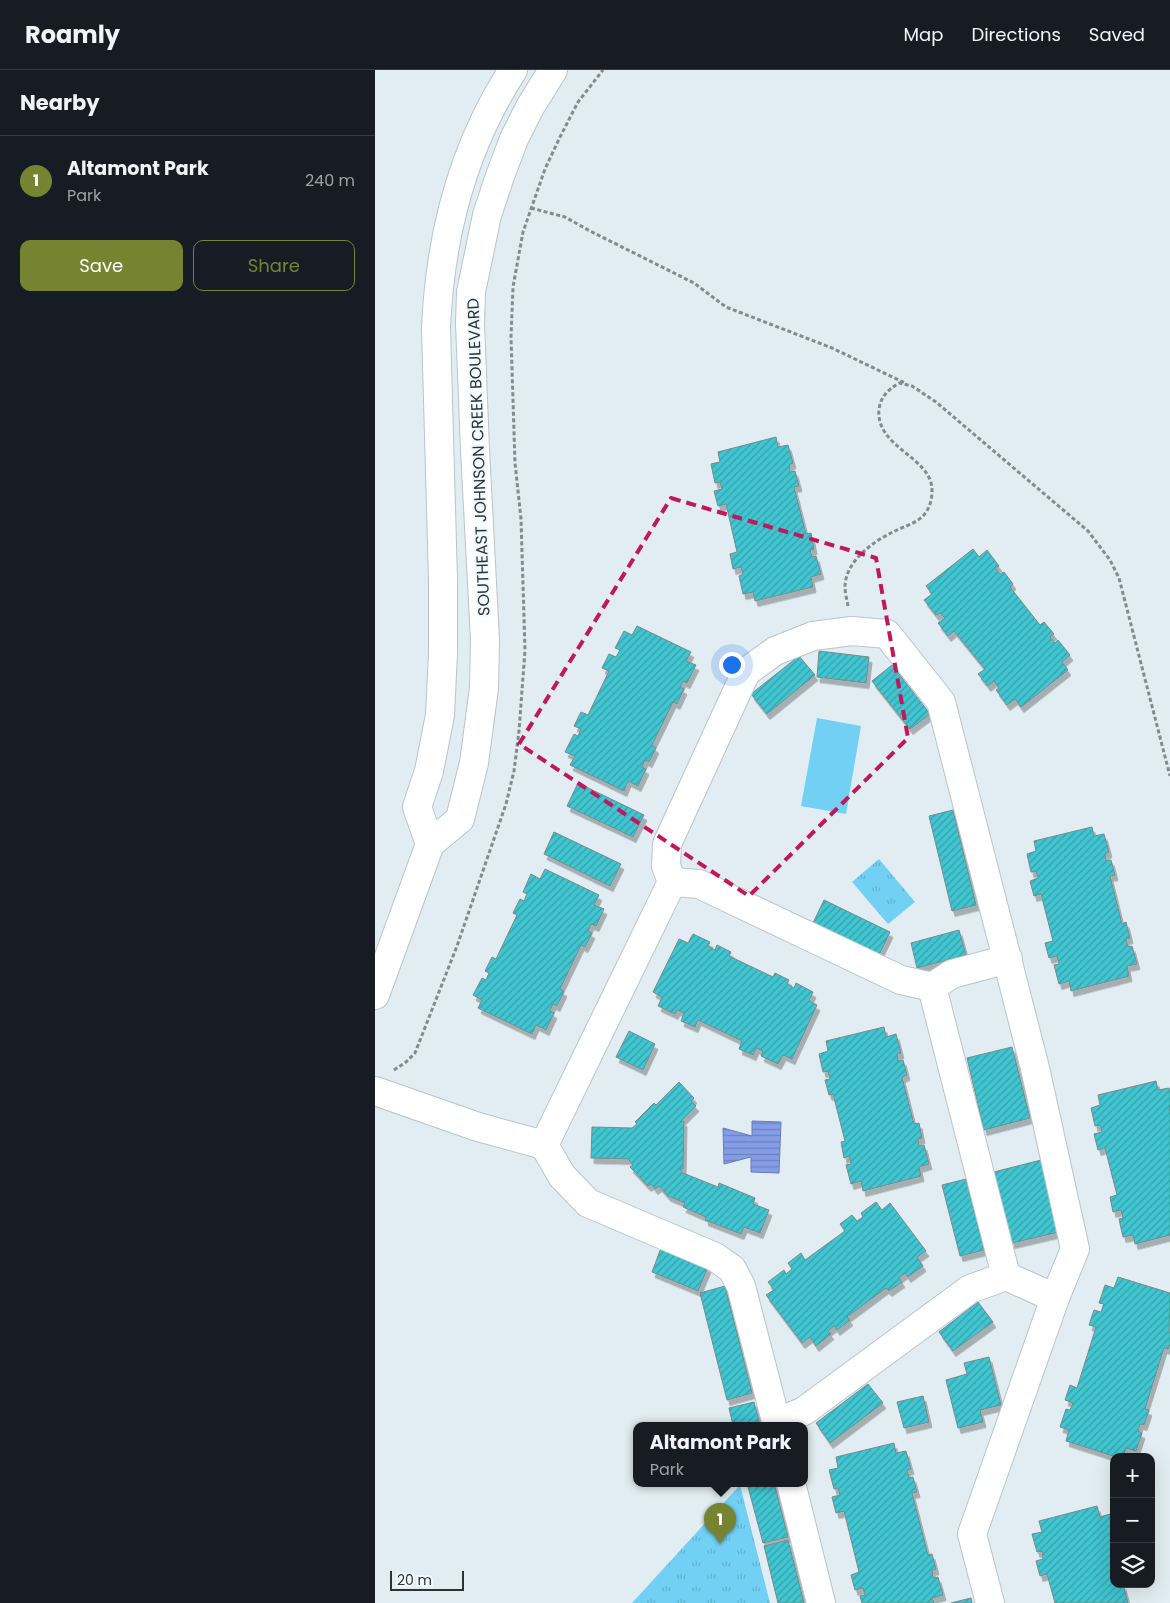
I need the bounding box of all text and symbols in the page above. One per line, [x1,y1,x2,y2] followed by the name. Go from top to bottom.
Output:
[25,18,120,51] text: Roamly
[904,22,943,47] text: Map
[971,22,1061,47] text: Directions
[1089,22,1145,47] text: Saved
[20,88,100,117] text: Nearby
[67,155,209,182] text: Altamont Park
[33,169,39,192] text: 1
[305,169,355,192] text: 240 m
[67,184,101,207] text: Park
[20,240,183,291] button: Save
[193,240,355,291] button: Share
[461,298,496,616] street label: SOUTHEAST JOHNSON CREEK BOULEVARD
[719,652,745,678] your location
[633,1422,808,1487] popup
[650,1429,791,1456] text: Altamont Park
[1110,1453,1155,1588] map controls
[1110,1453,1155,1498] button: +
[650,1458,684,1481] text: Park
[1110,1498,1155,1543] button: −
[704,1503,736,1544] pin: 1
[1110,1543,1155,1588] button: layers
[390,1568,464,1591] scale bar
[397,1570,432,1590] text: 20 m

